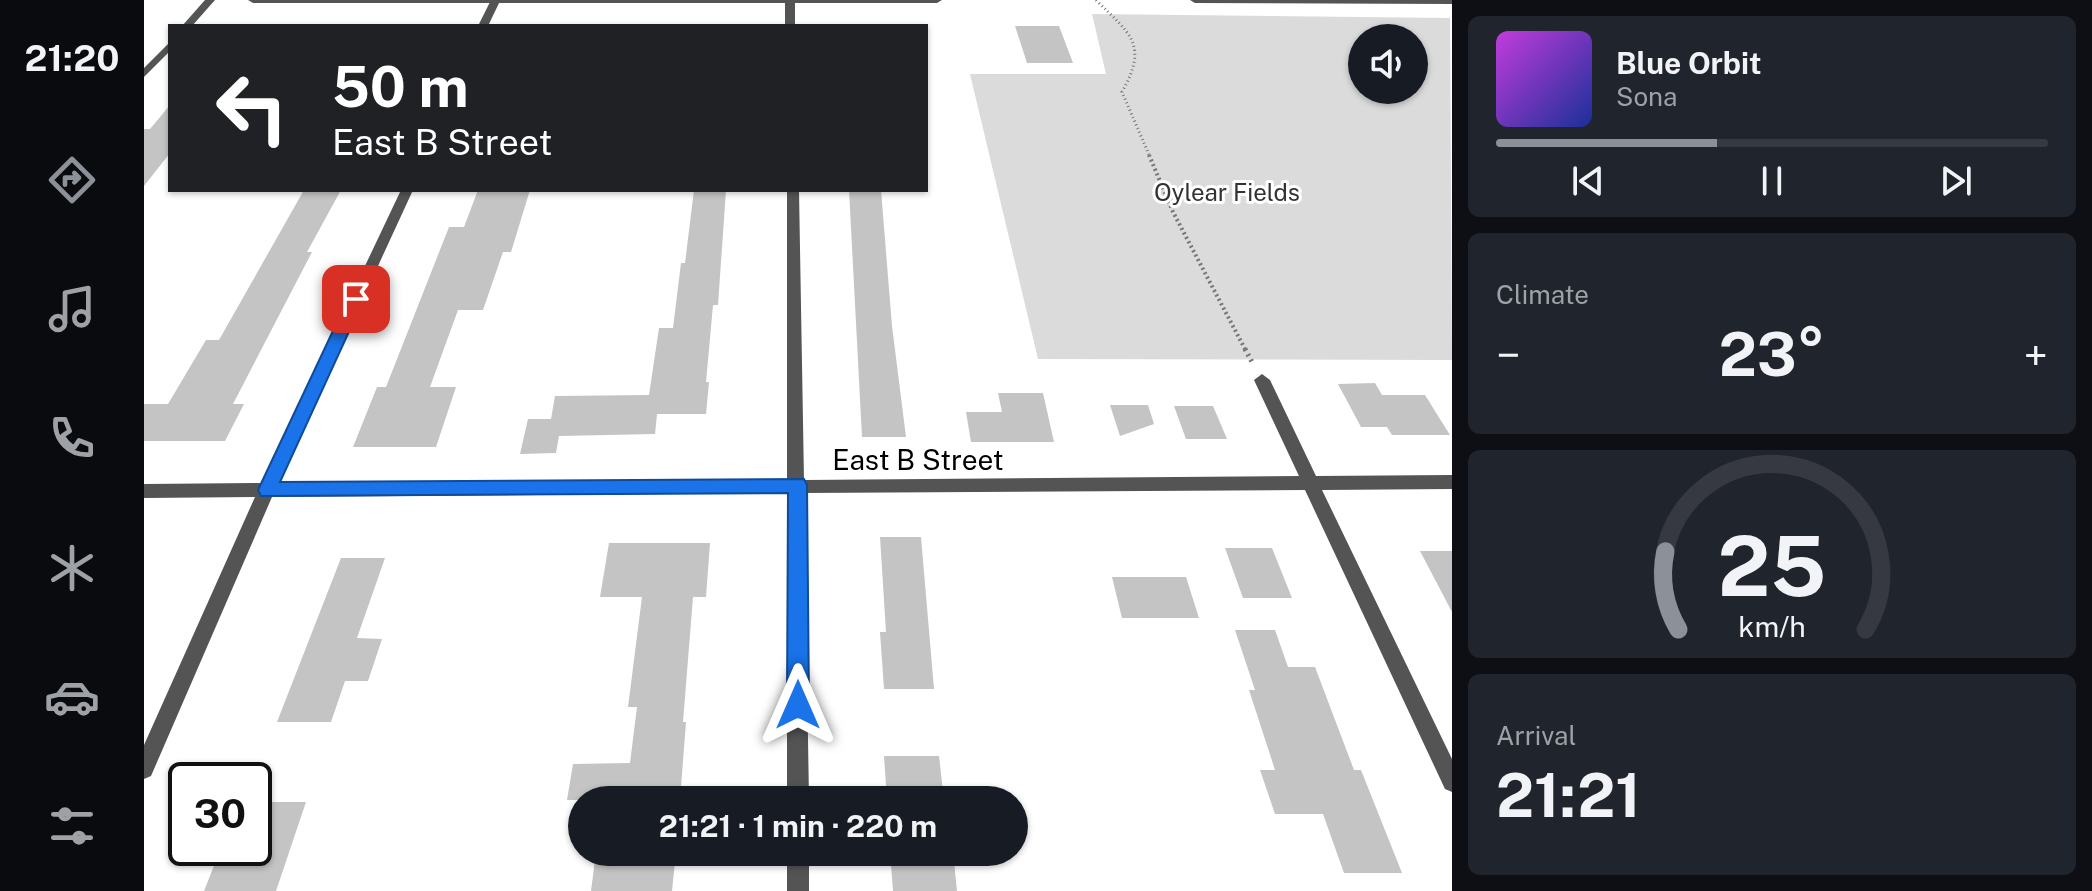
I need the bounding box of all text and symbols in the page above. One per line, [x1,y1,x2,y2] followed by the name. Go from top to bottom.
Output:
[1348,24,1428,104] map controls
[1348,24,1428,104] button: sound
[25,37,119,79] text: 21:20
[1616,45,1762,81] text: Blue Orbit
[332,54,469,120] text: 50 m
[200,56,304,160] icon: left
[1616,81,1677,112] text: Sona
[332,121,552,163] text: East B Street
[44,152,100,208] icon: directions
[1566,159,1610,203] icon: previous
[1750,159,1794,203] icon: pause
[1934,159,1978,203] icon: next
[1154,178,1300,206] park label: Oylear Fields
[322,265,390,333] pin
[334,277,378,321] icon: arrive
[1496,279,1589,310] text: Climate
[44,281,100,337] icon: music
[1719,319,1825,390] text: 23°
[1496,329,1520,381] text: −
[2024,329,2048,381] text: +
[44,410,100,466] icon: phone
[832,443,1004,476] street label: East B Street
[1718,517,1826,615] text: 25
[44,540,100,596] icon: climate
[1738,610,1806,643] text: km/h
[756,663,840,747] position arrow
[44,669,100,725] icon: car
[1496,720,1576,751] text: Arrival
[1496,760,1641,831] text: 21:21
[168,762,272,866] speed limit sign: 30
[44,798,100,854] icon: filters
[659,808,937,844] text: 21:21 · 1 min · 220 m

